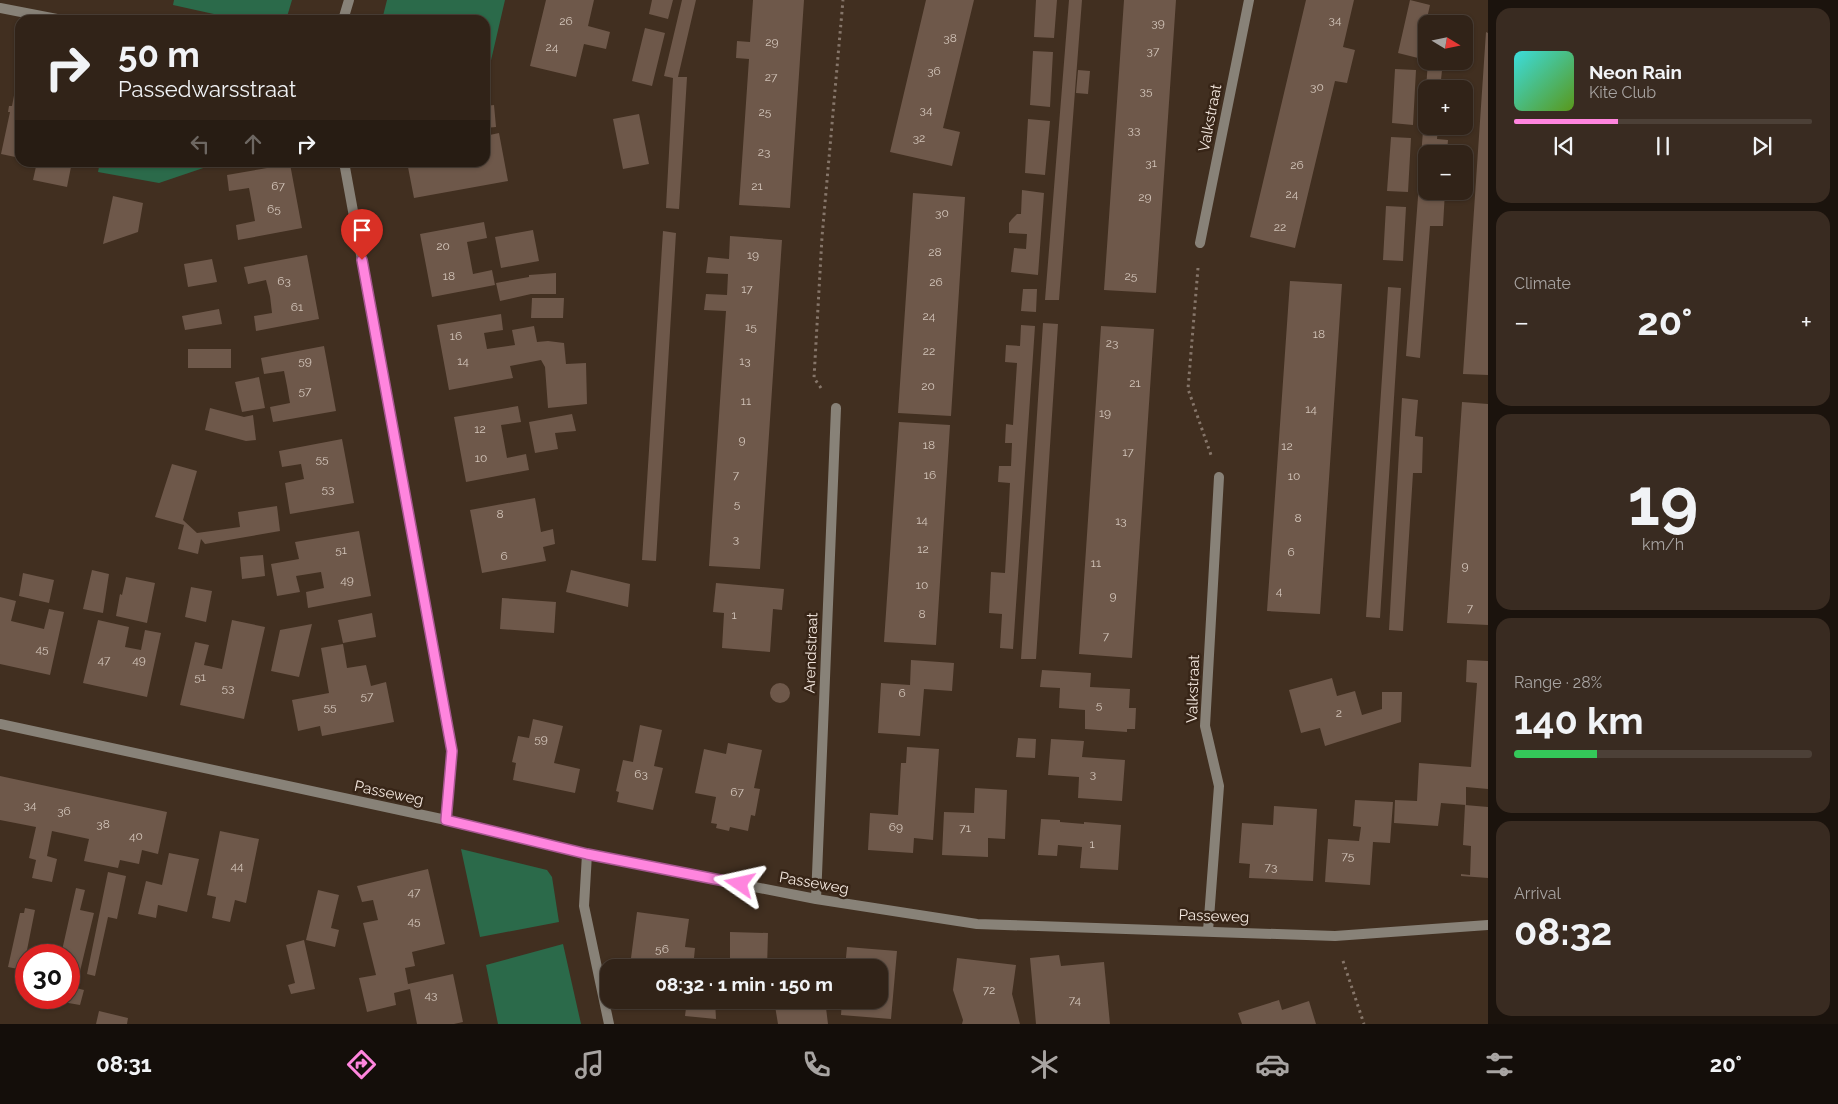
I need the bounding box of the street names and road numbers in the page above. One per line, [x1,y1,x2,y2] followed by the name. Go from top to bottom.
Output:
[1195,83,1225,153] street label: Valkstraat
[801,612,821,694] street label: Arendstraat
[1183,654,1203,724] street label: Valkstraat
[353,777,425,809] street label: Passeweg
[778,868,850,898] street label: Passeweg
[1178,906,1250,926] street label: Passeweg

